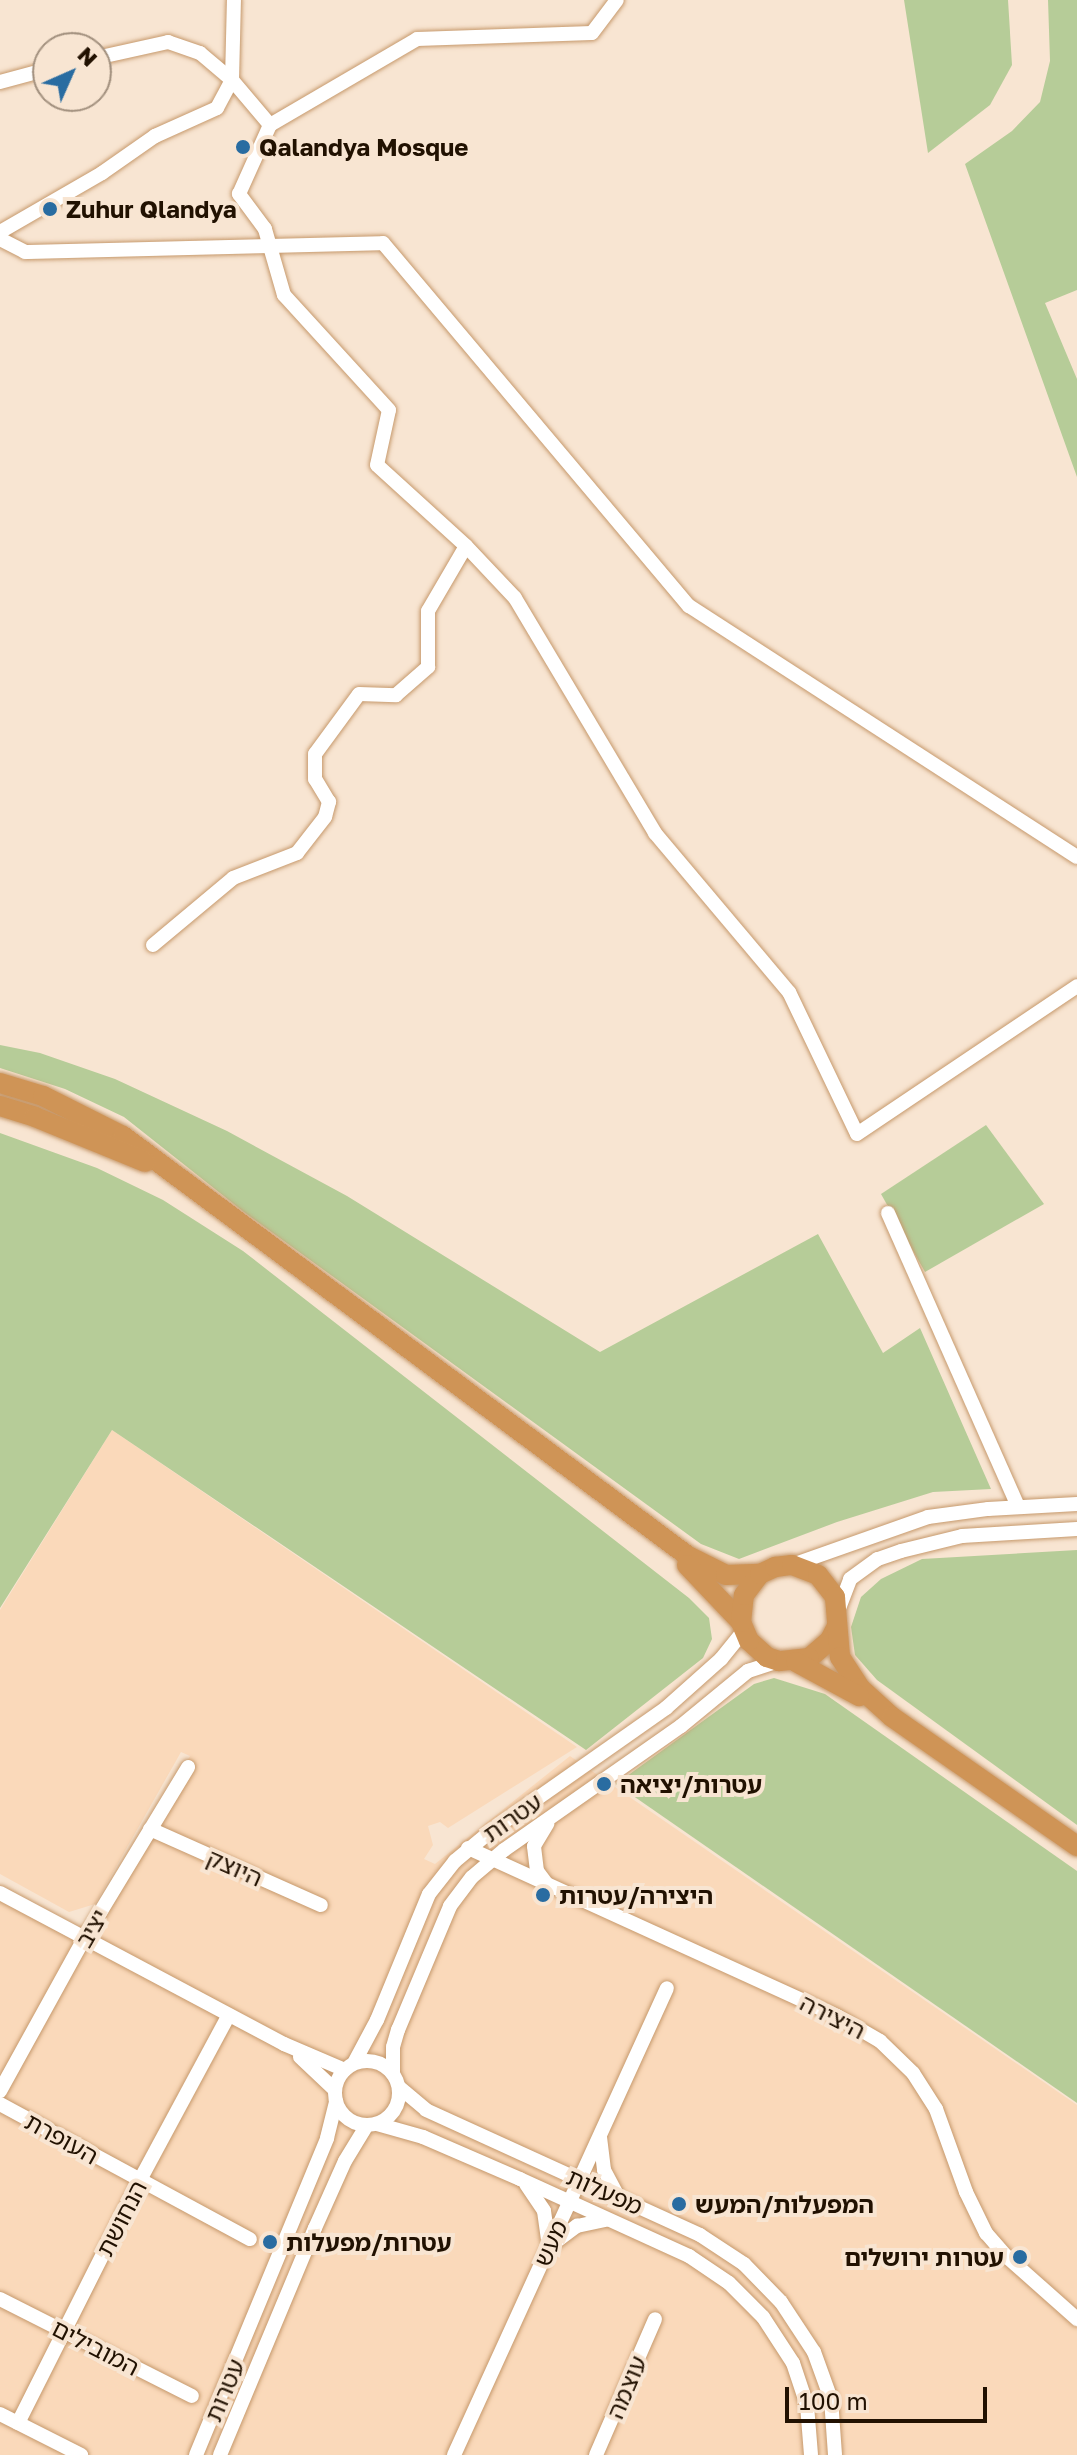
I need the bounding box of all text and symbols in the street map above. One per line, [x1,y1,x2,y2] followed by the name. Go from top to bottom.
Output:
[32,32,112,112] north arrow
[72,41,103,72] text: N
[259,133,469,161] place label: Qalandya Mosque
[234,138,252,156] marker: Qalandya Mosque
[66,195,237,223] place label: Zuhur Qlandya
[41,200,59,218] marker: Zuhur Qlandya
[620,1770,762,1798] place label: עטרות/יציאה
[595,1775,613,1793] marker: עטרות/יציאה
[477,1787,547,1847] street label: עטרות
[203,1842,267,1892] street label: היוצק
[559,1881,713,1909] place label: היצירה/עטרות
[534,1886,552,1904] marker: היצירה/עטרות
[69,1904,113,1952] street label: יציב
[796,1987,870,2045] street label: היצירה
[21,2106,103,2170] street label: העופרת
[563,2162,647,2220] street label: מפעלות
[90,2175,152,2261] street label: הנחושת
[695,2190,874,2218] place label: המפעלות/המעש
[670,2195,688,2213] marker: המפעלות/המעש
[527,2215,573,2271] street label: מעש
[286,2228,452,2256] place label: עטרות/מפעלות
[261,2233,279,2251] marker: עטרות/מפעלות
[844,2243,1004,2271] place label: עטרות ירושלים
[1011,2248,1029,2266] marker: עטרות ירושלים
[48,2313,144,2381] street label: המובילים
[600,2351,652,2423] street label: עוצמה
[198,2354,250,2426] street label: עטרות
[789,2371,991,2421] scale bar
[799,2386,868,2415] text: 100 m

